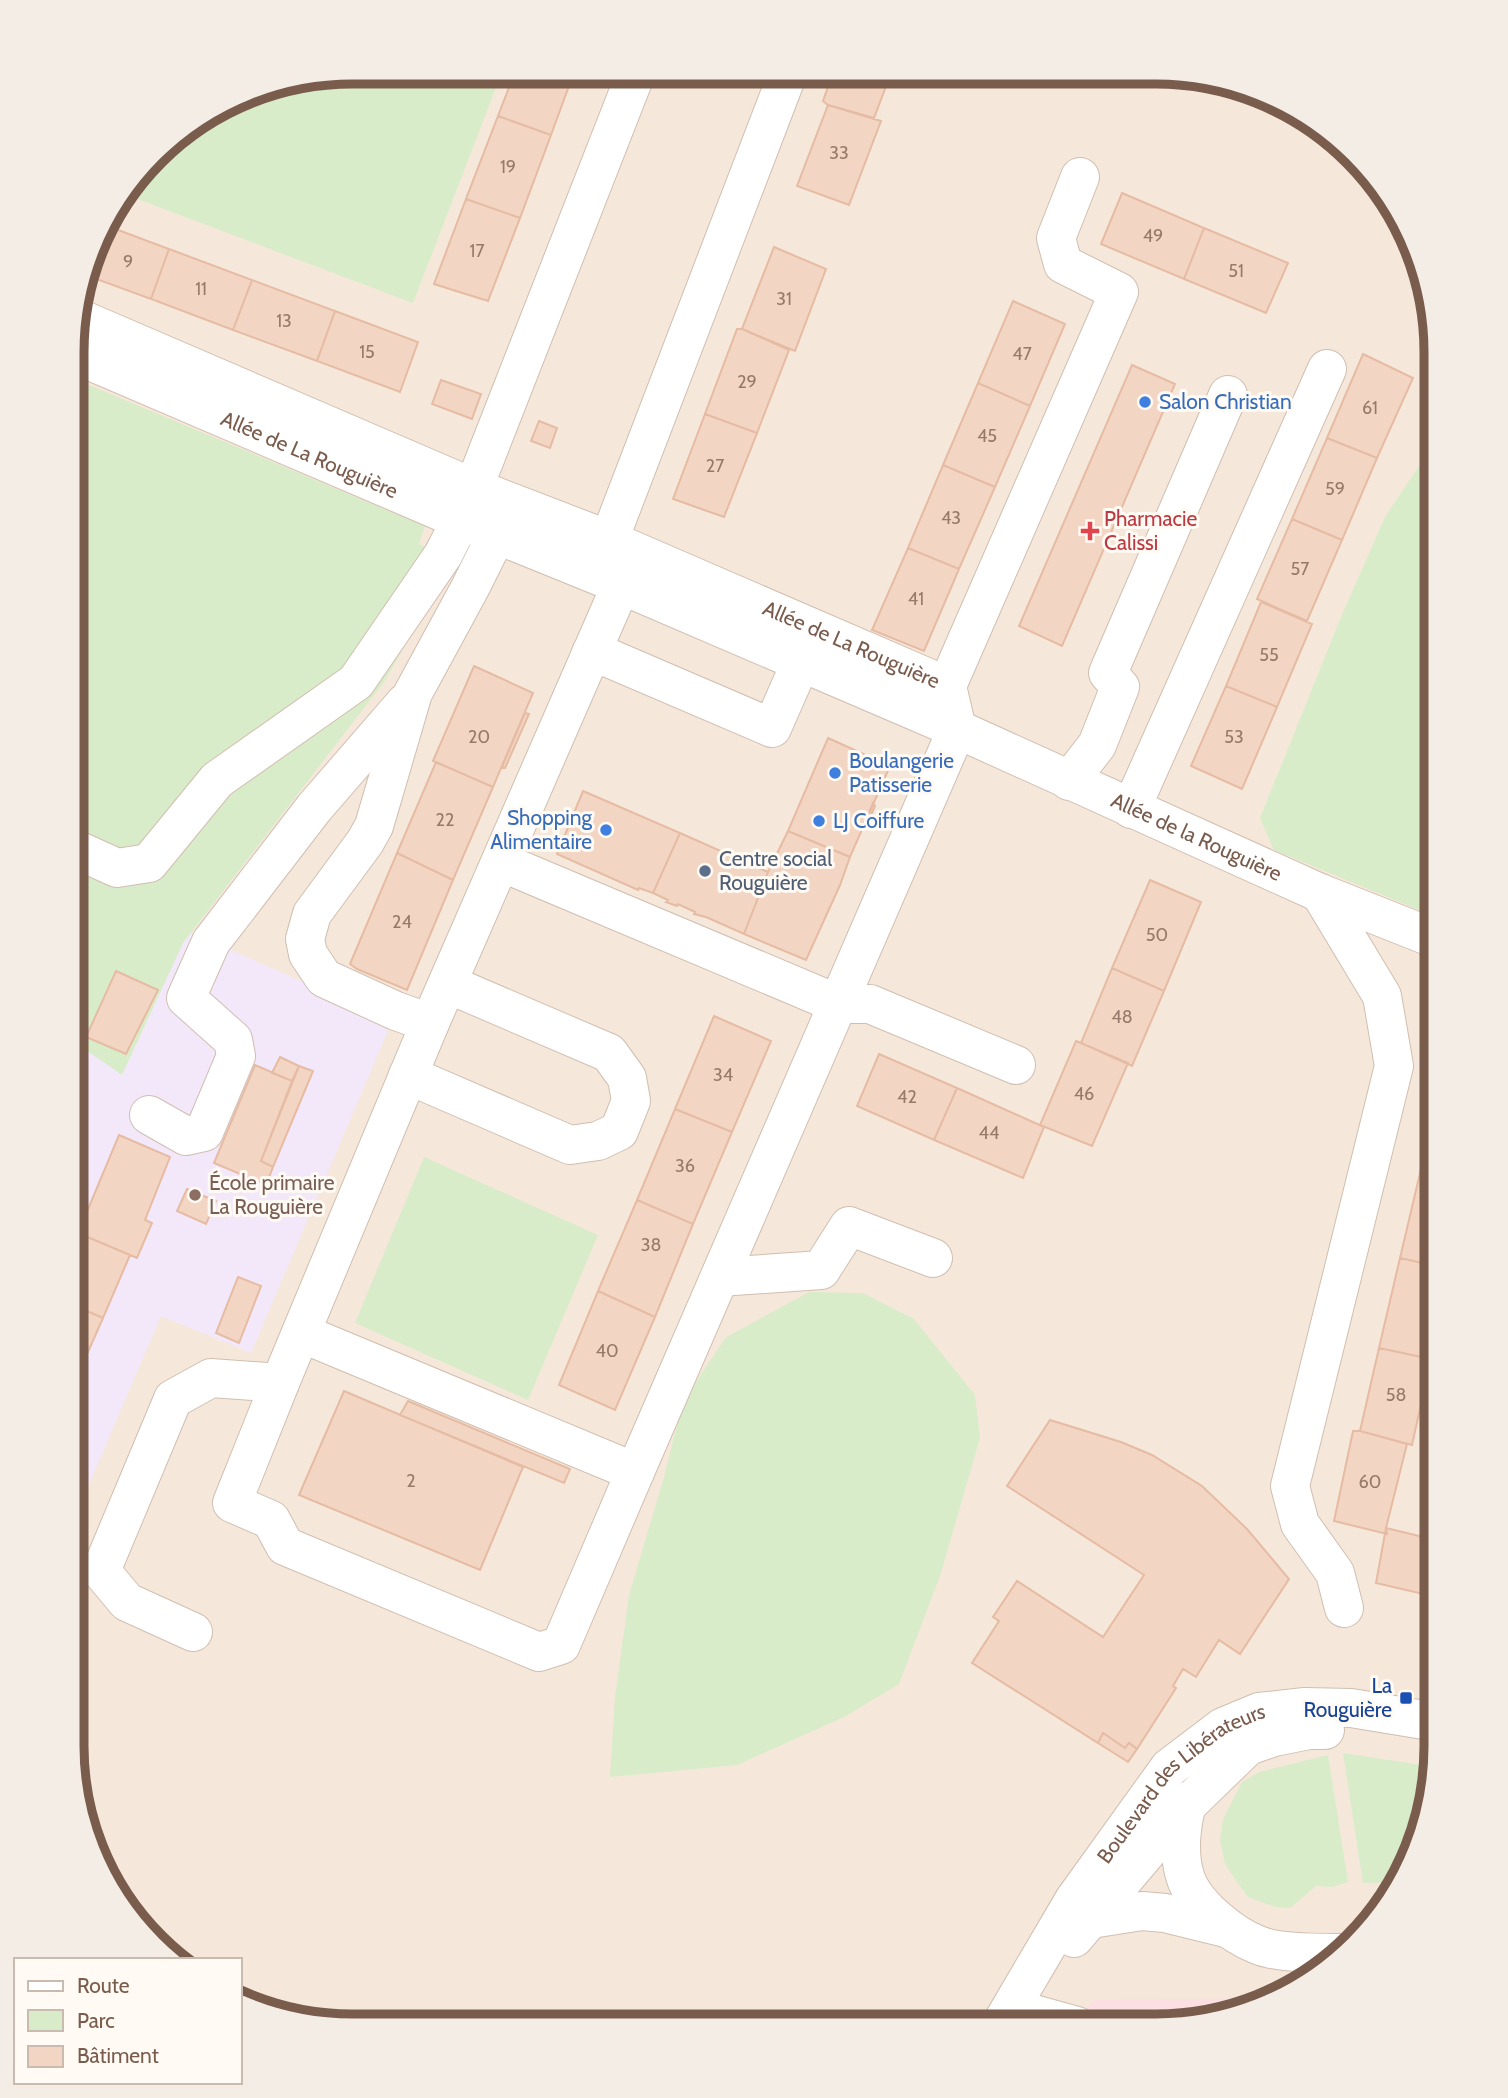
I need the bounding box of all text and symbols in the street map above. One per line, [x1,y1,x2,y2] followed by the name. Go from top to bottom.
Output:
[829,142,849,164] house number: 33
[500,156,516,178] house number: 19
[1143,225,1163,247] house number: 49
[470,240,484,262] house number: 17
[123,251,133,273] house number: 9
[1228,260,1244,282] house number: 51
[195,278,207,300] house number: 11
[776,288,792,310] house number: 31
[276,310,292,332] house number: 13
[359,341,375,363] house number: 15
[1012,343,1032,365] house number: 47
[737,371,757,393] house number: 29
[1159,389,1292,414] place label: Salon Christian
[1137,394,1153,410] marker: Salon Christian
[1362,397,1378,419] house number: 61
[217,406,402,504] street label: Allée de La Rouguière
[977,425,997,447] house number: 45
[706,455,724,477] house number: 27
[1325,478,1345,500] house number: 59
[1104,506,1197,555] place label: Pharmacie Calissi
[941,507,961,529] house number: 43
[1082,523,1098,539] marker: Pharmacie Calissi
[1291,558,1309,580] house number: 57
[908,588,924,610] house number: 41
[759,595,944,693] street label: Allée de La Rouguière
[1259,644,1279,666] house number: 55
[468,726,490,748] house number: 20
[1224,726,1244,748] house number: 53
[849,748,954,797] place label: Boulangerie Patisserie
[827,765,843,781] marker: Boulangerie Patisserie
[1107,787,1286,886] street label: Allée de la Rouguière
[490,805,593,854] place label: Shopping Alimentaire
[833,808,925,833] place label: LJ Coiffure
[436,809,454,831] house number: 22
[811,813,827,829] marker: LJ Coiffure
[598,822,614,838] marker: Shopping Alimentaire
[719,846,832,895] place label: Centre social Rouguière
[697,863,713,879] marker: Centre social Rouguière
[392,911,412,933] house number: 24
[1146,924,1168,946] house number: 50
[1111,1006,1133,1028] house number: 48
[713,1064,733,1086] house number: 34
[1074,1083,1094,1105] house number: 46
[897,1086,917,1108] house number: 42
[979,1122,999,1144] house number: 44
[675,1155,695,1177] house number: 36
[209,1170,335,1219] place label: École primaire La Rouguière
[187,1187,203,1203] marker: École primaire La Rouguière
[641,1234,661,1256] house number: 38
[596,1340,618,1362] house number: 40
[1386,1384,1406,1406] house number: 58
[406,1470,416,1492] house number: 2
[1359,1471,1381,1493] house number: 60
[1303,1673,1392,1722] place label: La Rouguière
[1398,1690,1414,1706] marker: La Rouguière
[1092,1698,1267,1868] street label: Boulevard des Libérateurs
[14,1958,242,2084] legend
[77,1973,130,1998] text: Route
[77,2008,115,2033] text: Parc
[77,2043,159,2068] text: Bâtiment

